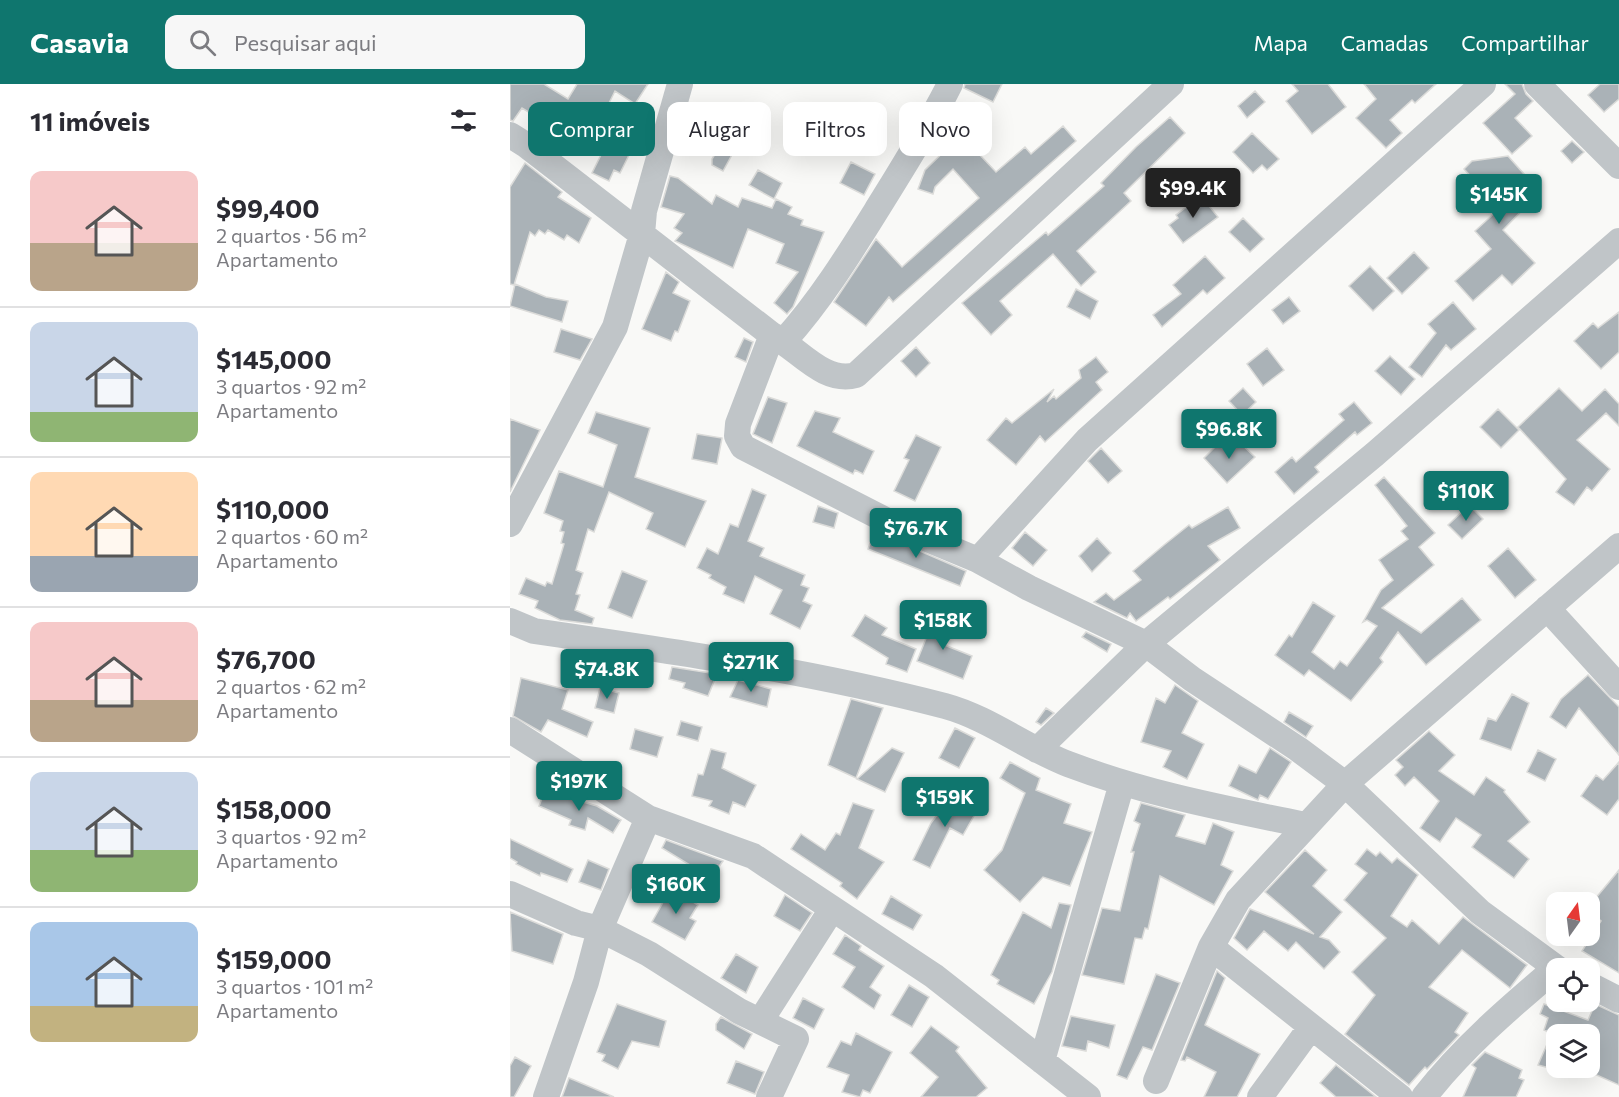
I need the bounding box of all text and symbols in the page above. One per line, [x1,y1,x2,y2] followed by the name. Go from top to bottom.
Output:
[165,15,585,69] search box
[30,25,129,59] text: Casavia
[186,26,219,59] icon: search
[234,29,377,56] text: Pesquisar aqui
[1254,30,1308,55] text: Mapa
[1341,30,1428,55] text: Camadas
[1461,30,1589,55] text: Compartilhar
[528,102,655,156] chip: Comprar
[667,102,771,156] chip: Alugar
[783,102,887,156] chip: Filtros
[899,102,992,156] chip: Novo
[447,104,480,137] icon: filters
[30,105,150,136] text: 11 imóveis
[1144,168,1242,219] pin: $99.4K
[1457,174,1541,225] pin: $145K
[1159,175,1227,199] text: $99.4K
[1470,181,1528,205] text: $145K
[216,192,319,223] text: $99,400
[78,195,150,267] icon: home
[216,223,366,247] text: 2 quartos · 56 m²
[216,247,338,271] text: Apartamento
[216,343,331,374] text: $145,000
[78,346,150,418] icon: home
[216,374,366,398] text: 3 quartos · 92 m²
[216,398,338,422] text: Apartamento
[1180,409,1278,460] pin: $96.8K
[1195,416,1263,440] text: $96.8K
[1424,471,1508,522] pin: $110K
[1438,478,1494,502] text: $110K
[216,493,329,524] text: $110,000
[78,496,150,568] icon: home
[867,508,965,559] pin: $76.7K
[884,515,948,539] text: $76.7K
[216,524,368,548] text: 2 quartos · 60 m²
[216,548,338,572] text: Apartamento
[901,600,985,651] pin: $158K
[914,607,972,631] text: $158K
[709,642,793,693] pin: $271K
[216,643,316,674] text: $76,700
[78,646,150,718] icon: home
[558,649,656,700] pin: $74.8K
[723,649,779,673] text: $271K
[575,656,639,680] text: $74.8K
[216,674,366,698] text: 2 quartos · 62 m²
[216,698,338,722] text: Apartamento
[537,761,621,812] pin: $197K
[550,768,608,792] text: $197K
[903,777,987,828] pin: $159K
[916,784,974,808] text: $159K
[216,793,332,824] text: $158,000
[78,796,150,868] icon: home
[216,824,366,848] text: 3 quartos · 92 m²
[216,848,338,872] text: Apartamento
[634,864,718,915] pin: $160K
[646,871,706,895] text: $160K
[1546,892,1600,946] north arrow
[1546,892,1600,1078] map controls
[216,943,332,974] text: $159,000
[78,946,150,1018] icon: home
[1546,958,1600,1012] button: locate
[216,974,373,998] text: 3 quartos · 101 m²
[216,998,338,1022] text: Apartamento
[1546,1024,1600,1078] button: layers

